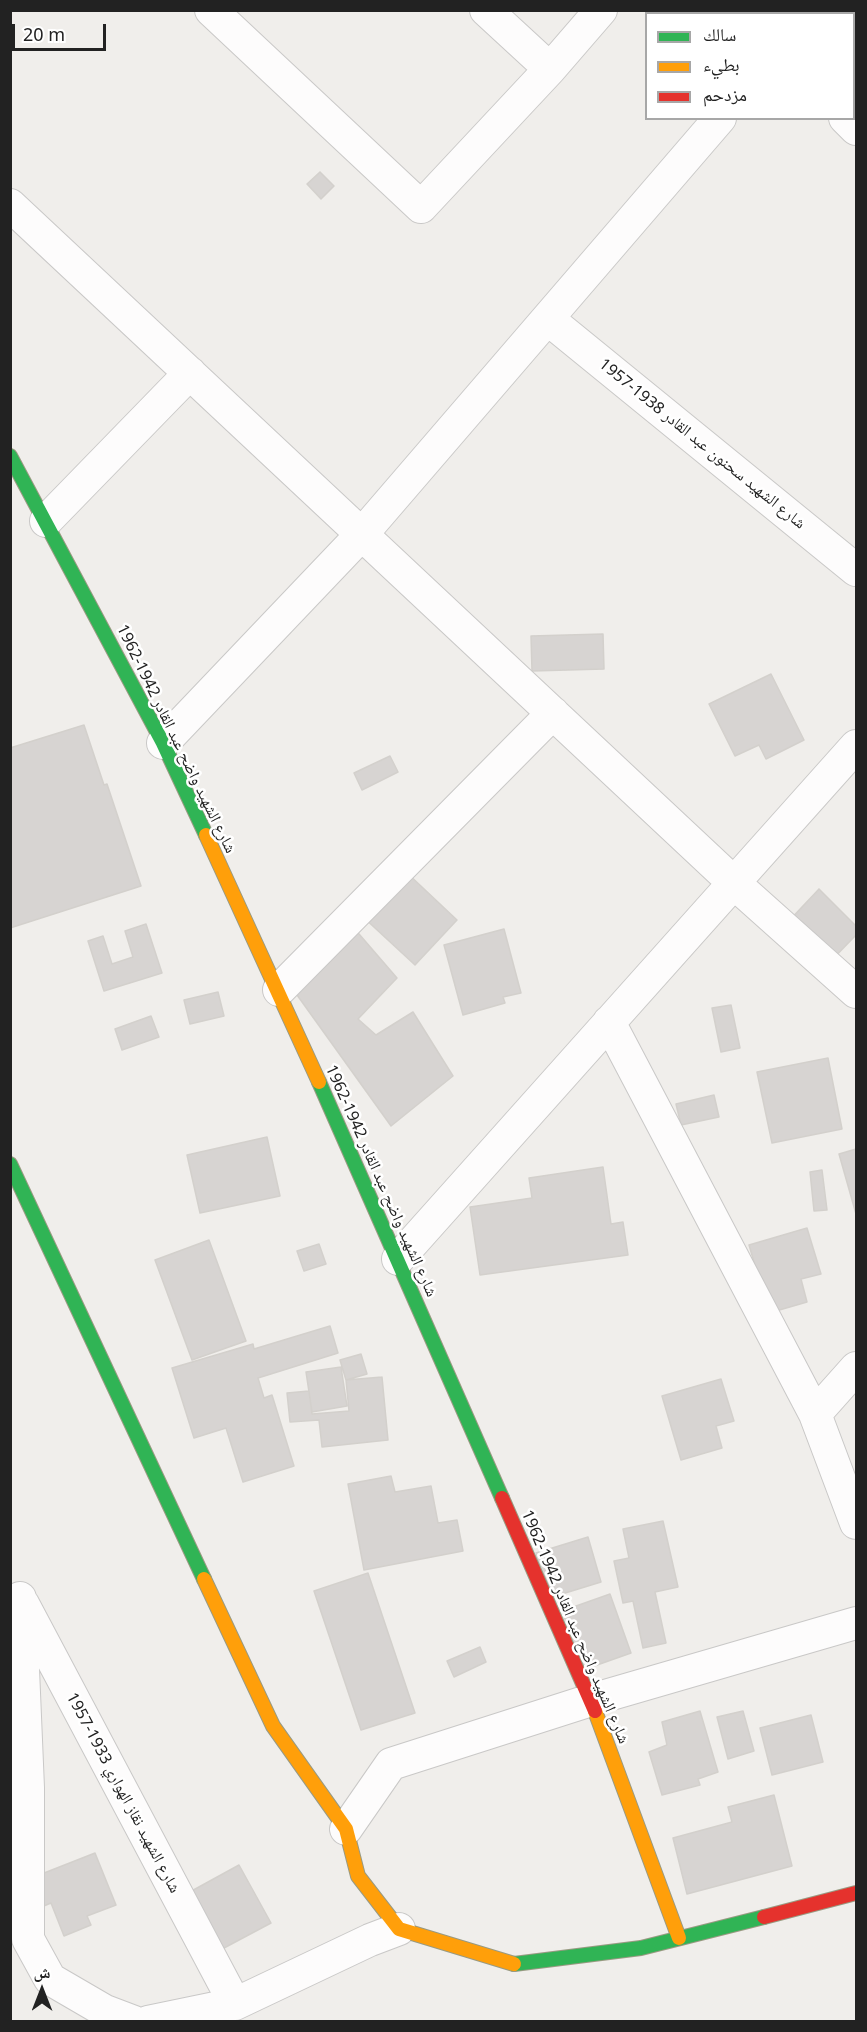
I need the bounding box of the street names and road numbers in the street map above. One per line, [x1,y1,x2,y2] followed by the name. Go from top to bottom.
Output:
[595,355,809,533] street label: شارع الشهيد سحنون عبد القادر 1938-1957
[112,622,240,856] street label: شارع الشهيد واضح عبد القادر 1942-1962
[321,1062,441,1300] street label: شارع الشهيد واضح عبد القادر 1942-1962
[517,1507,633,1747] street label: شارع الشهيد واضح عبد القادر 1942-1962
[62,1690,184,1896] street label: شارع الشهيد نقاز الهواري 1933-1957

